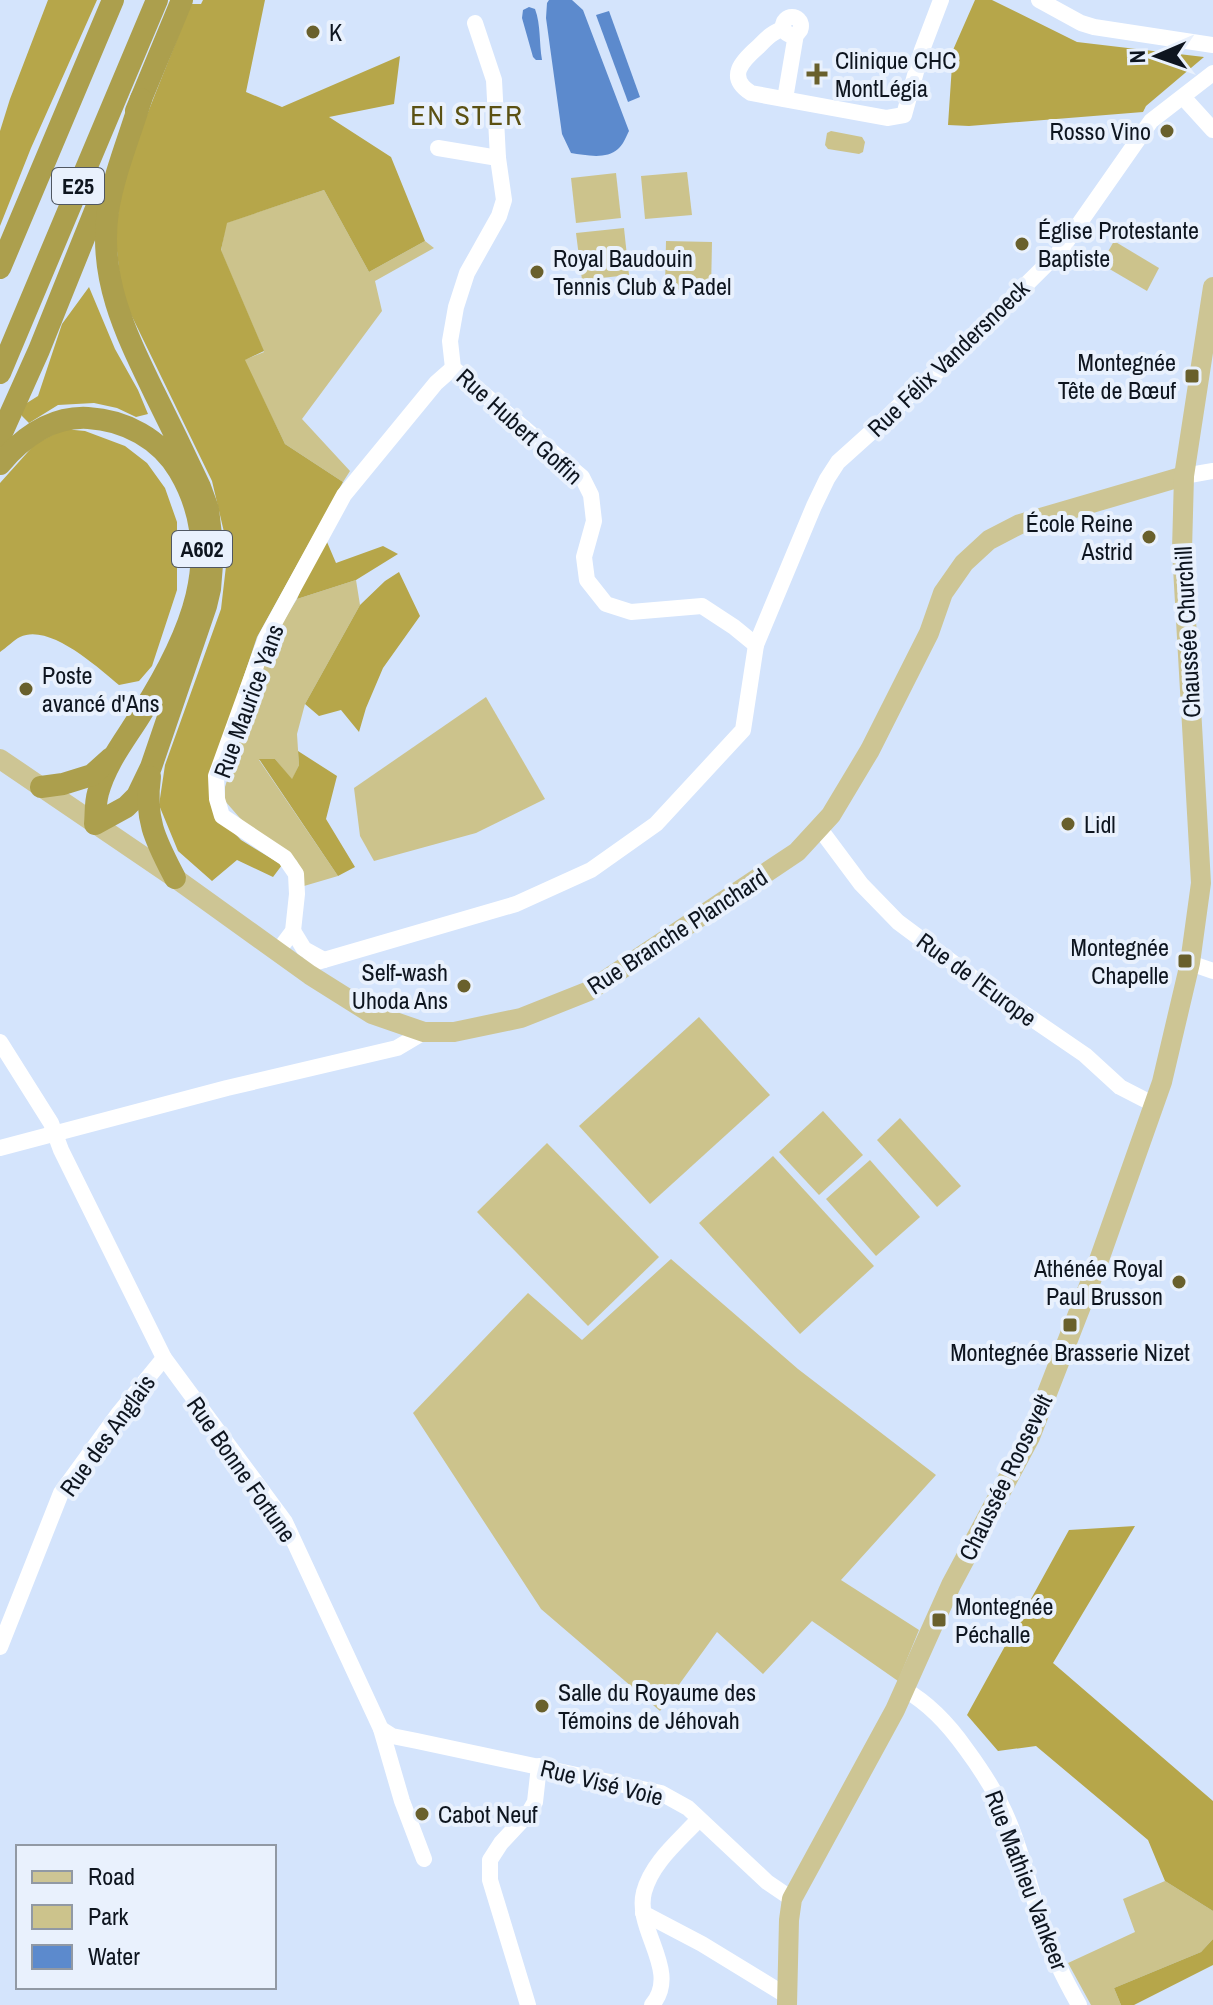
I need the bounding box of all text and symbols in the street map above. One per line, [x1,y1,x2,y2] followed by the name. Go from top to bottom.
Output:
[329,16,342,48] place label: K
[1117,16,1197,96] north arrow
[304,23,322,41] marker: K
[835,44,956,104] place label: Clinique CHC MontLégia
[1122,50,1152,64] text: N
[806,63,828,85] marker: Clinique CHC MontLégia
[410,96,524,134] district label: EN STER
[1050,115,1151,147] place label: Rosso Vino
[1158,122,1176,140] marker: Rosso Vino
[52,168,104,204] road number: E25
[1038,214,1199,274] place label: Église Protestante Baptiste
[1013,235,1031,253] marker: Église Protestante Baptiste
[553,242,731,302] place label: Royal Baudouin Tennis Club & Padel
[528,263,546,281] marker: Royal Baudouin Tennis Club & Padel
[860,272,1036,444] street label: Rue Félix Vandersnoeck
[1058,346,1177,406] place label: Montegnée Tête de Bœuf
[450,361,590,491] street label: Rue Hubert Goffin
[1183,367,1201,385] marker: Montegnée Tête de Bœuf
[1026,507,1133,567] place label: École Reine Astrid
[1140,528,1158,546] marker: École Reine Astrid
[172,531,232,567] road number: A602
[1167,545,1207,719] street label: Chaussée Churchill
[205,620,291,782] street label: Rue Maurice Yans
[42,659,160,719] place label: Poste avancé d'Ans
[17,680,35,698] marker: Poste avancé d'Ans
[1084,808,1116,840] place label: Lidl
[1059,815,1077,833] marker: Lidl
[581,861,773,1001] street label: Rue Branche Planchard
[911,925,1043,1033] street label: Rue de l'Europe
[1071,931,1169,991] place label: Montegnée Chapelle
[1176,952,1194,970] marker: Montegnée Chapelle
[352,956,448,1016] place label: Self-wash Uhoda Ans
[455,977,473,995] marker: Self-wash Uhoda Ans
[1033,1252,1163,1312] place label: Athénée Royal Paul Brusson
[1170,1273,1188,1291] marker: Athénée Royal Paul Brusson
[1061,1316,1079,1334] marker: Montegnée Brasserie Nizet
[950,1336,1190,1368] place label: Montegnée Brasserie Nizet
[52,1368,162,1502] street label: Rue des Anglais
[951,1388,1059,1566] street label: Chaussée Roosevelt
[180,1390,304,1548] street label: Rue Bonne Fortune
[955,1590,1053,1650] place label: Montegnée Péchalle
[930,1611,948,1629] marker: Montegnée Péchalle
[558,1676,756,1736] place label: Salle du Royaume des Témoins de Jéhovah
[533,1697,551,1715] marker: Salle du Royaume des Témoins de Jéhovah
[537,1751,667,1813] street label: Rue Visé Voie
[978,1786,1076,1975] street label: Rue Mathieu Vankeer
[438,1798,538,1830] place label: Cabot Neuf
[413,1805,431,1823] marker: Cabot Neuf
[16,1845,276,1989] legend
[88,1860,135,1892] text: Road
[88,1900,129,1932] text: Park
[88,1940,140,1972] text: Water

